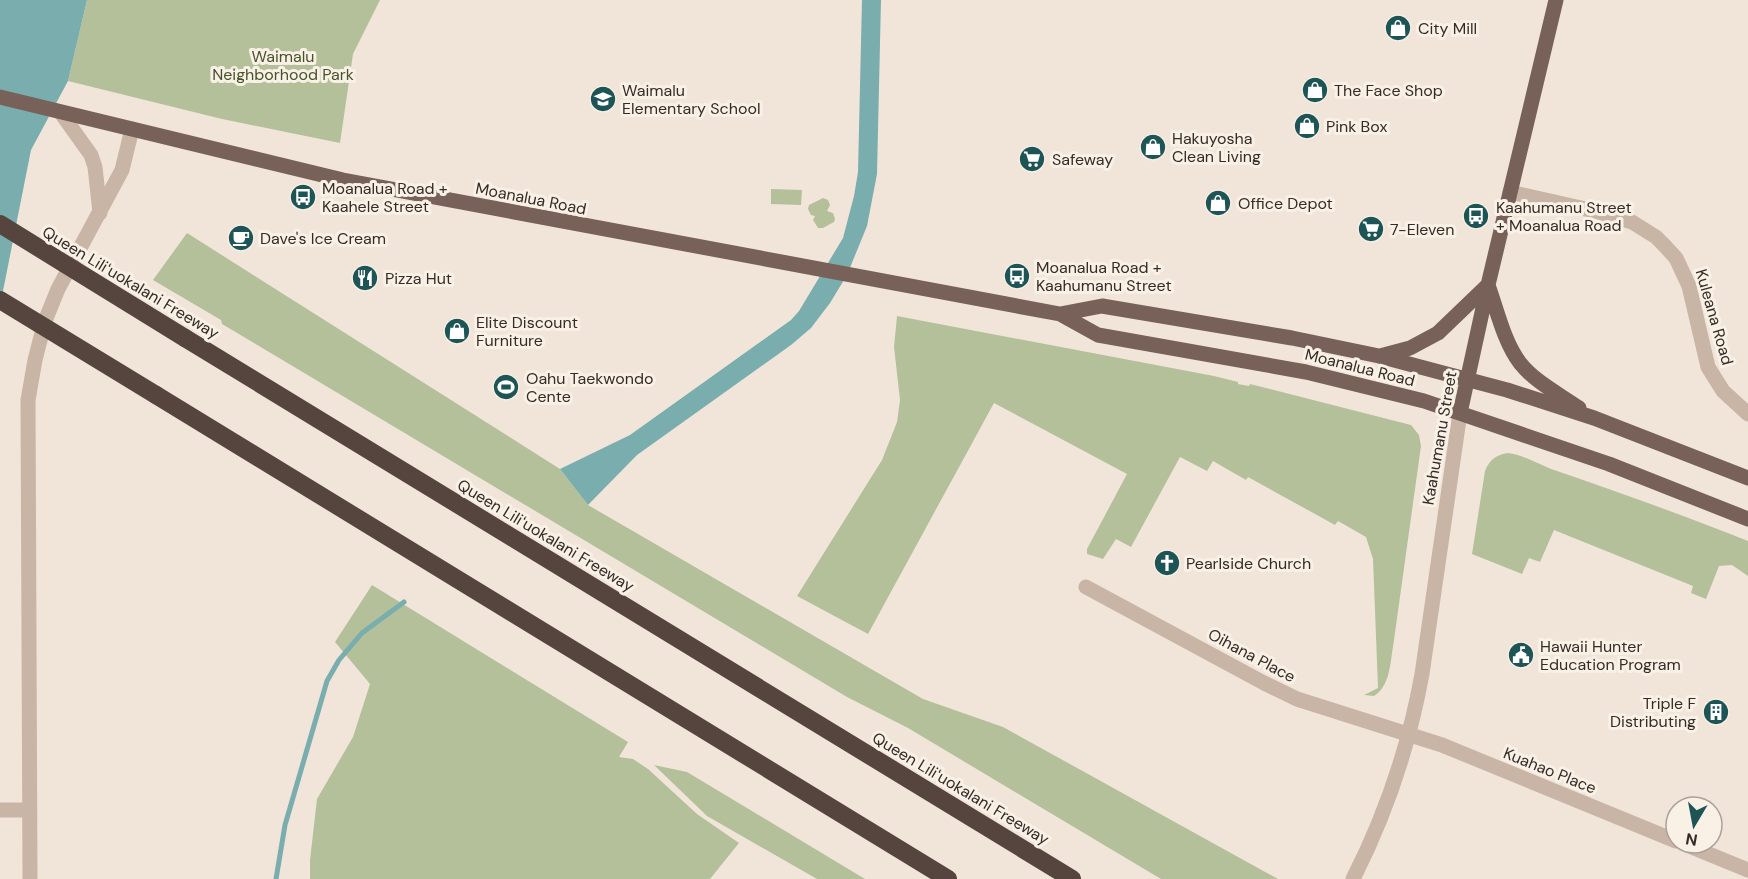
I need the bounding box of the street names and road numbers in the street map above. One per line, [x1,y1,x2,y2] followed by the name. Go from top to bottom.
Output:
[474,177,588,220] street label: Moanalua Road
[38,221,223,344] street label: Queen Liliʻuokalani Freeway
[1691,267,1738,368] street label: Kuleana Road
[1303,344,1417,391] street label: Moanalua Road
[1417,369,1462,507] street label: Kaahumanu Street
[453,474,638,597] street label: Queen Liliʻuokalani Freeway
[1204,624,1299,687] street label: Oihana Place
[868,727,1053,850] street label: Queen Liliʻuokalani Freeway
[1500,742,1599,799] street label: Kuahao Place

